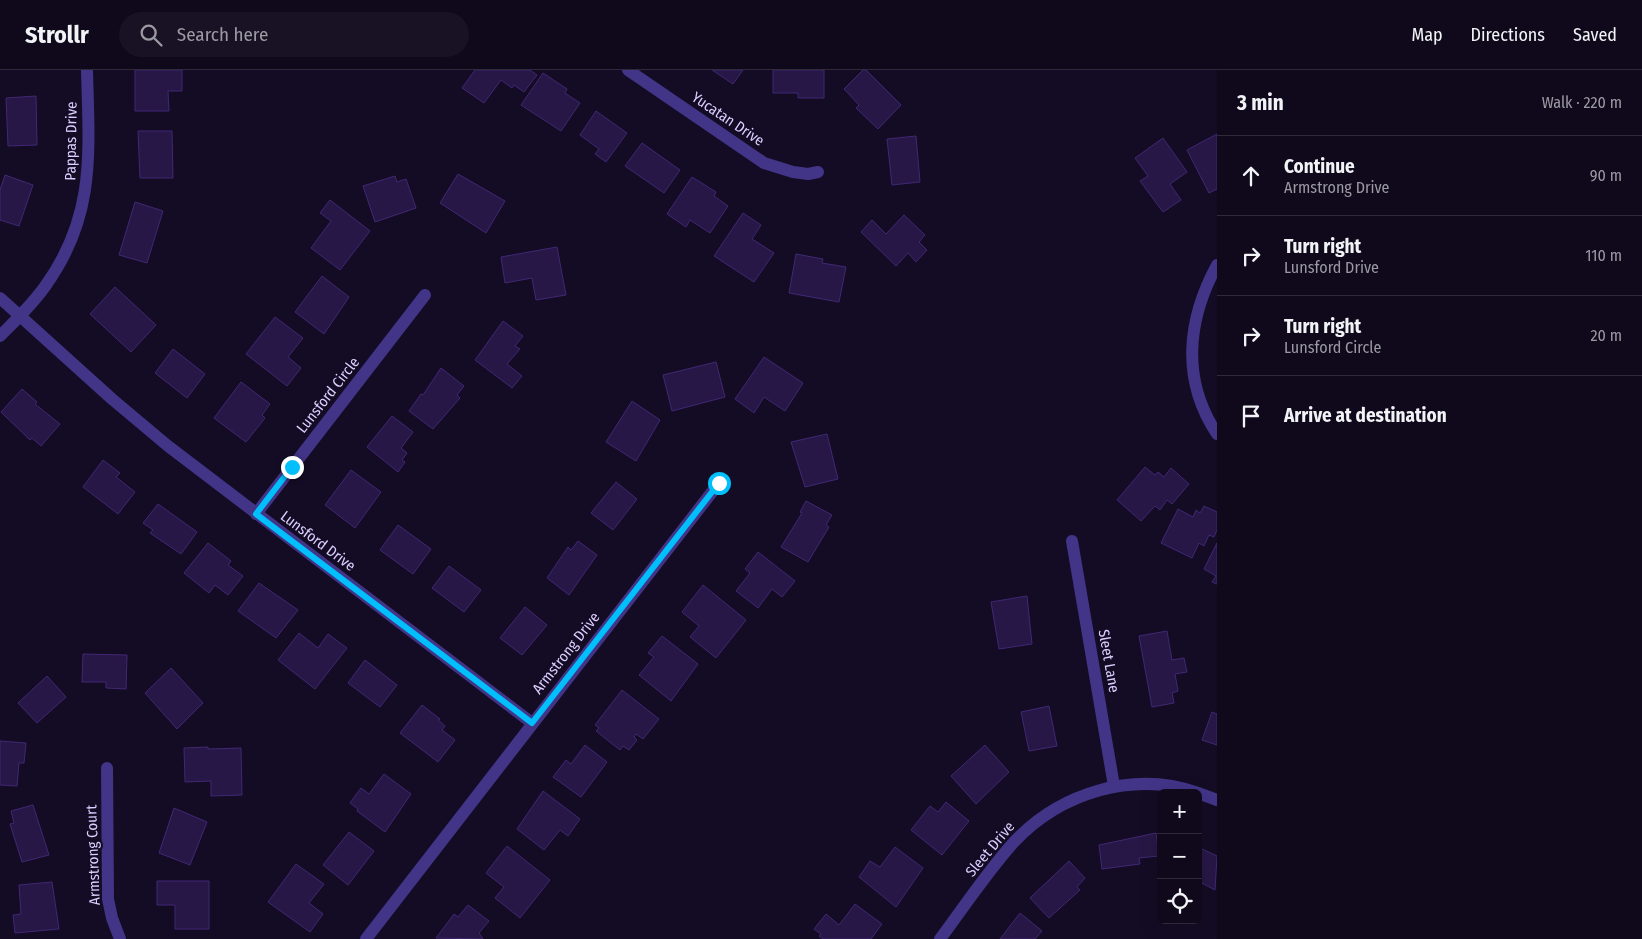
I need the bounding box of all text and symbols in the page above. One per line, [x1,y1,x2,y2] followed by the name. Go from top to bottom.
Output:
[119,12,469,57] search box
[25,21,89,49] text: Strollr
[137,21,165,49] icon: search
[177,23,268,46] text: Search here
[1411,24,1443,46] text: Map
[1471,24,1545,46] text: Directions
[1573,24,1617,46] text: Saved
[688,88,768,150] street label: Yucatan Drive
[1237,90,1284,116] text: 3 min
[1542,93,1622,112] text: Walk · 220 m
[61,101,81,181] street label: Pappas Drive
[1284,155,1355,178] text: Continue
[1237,162,1265,190] icon: ahead
[1590,166,1622,185] text: 90 m
[1284,178,1390,197] text: Armstrong Drive
[1284,235,1361,258] text: Turn right
[1237,242,1265,270] icon: right
[1585,246,1622,265] text: 110 m
[1284,258,1379,277] text: Lunsford Drive
[1284,315,1361,338] text: Turn right
[1237,322,1265,350] icon: right
[1591,326,1622,345] text: 20 m
[1284,338,1381,357] text: Lunsford Circle
[293,354,363,436] street label: Lunsford Circle
[1237,402,1265,430] icon: arrive
[1284,404,1447,427] text: Arrive at destination
[281,456,304,479] route end
[708,472,731,495] route start
[277,507,359,575] street label: Lunsford Drive
[528,608,604,698] street label: Armstrong Drive
[1095,628,1123,694] street label: Sleet Lane
[1157,789,1202,924] map controls
[1157,789,1202,834] button: +
[82,804,104,905] street label: Armstrong Court
[962,818,1018,880] street label: Sleet Drive
[1157,834,1202,879] button: −
[1157,879,1202,924] button: locate

